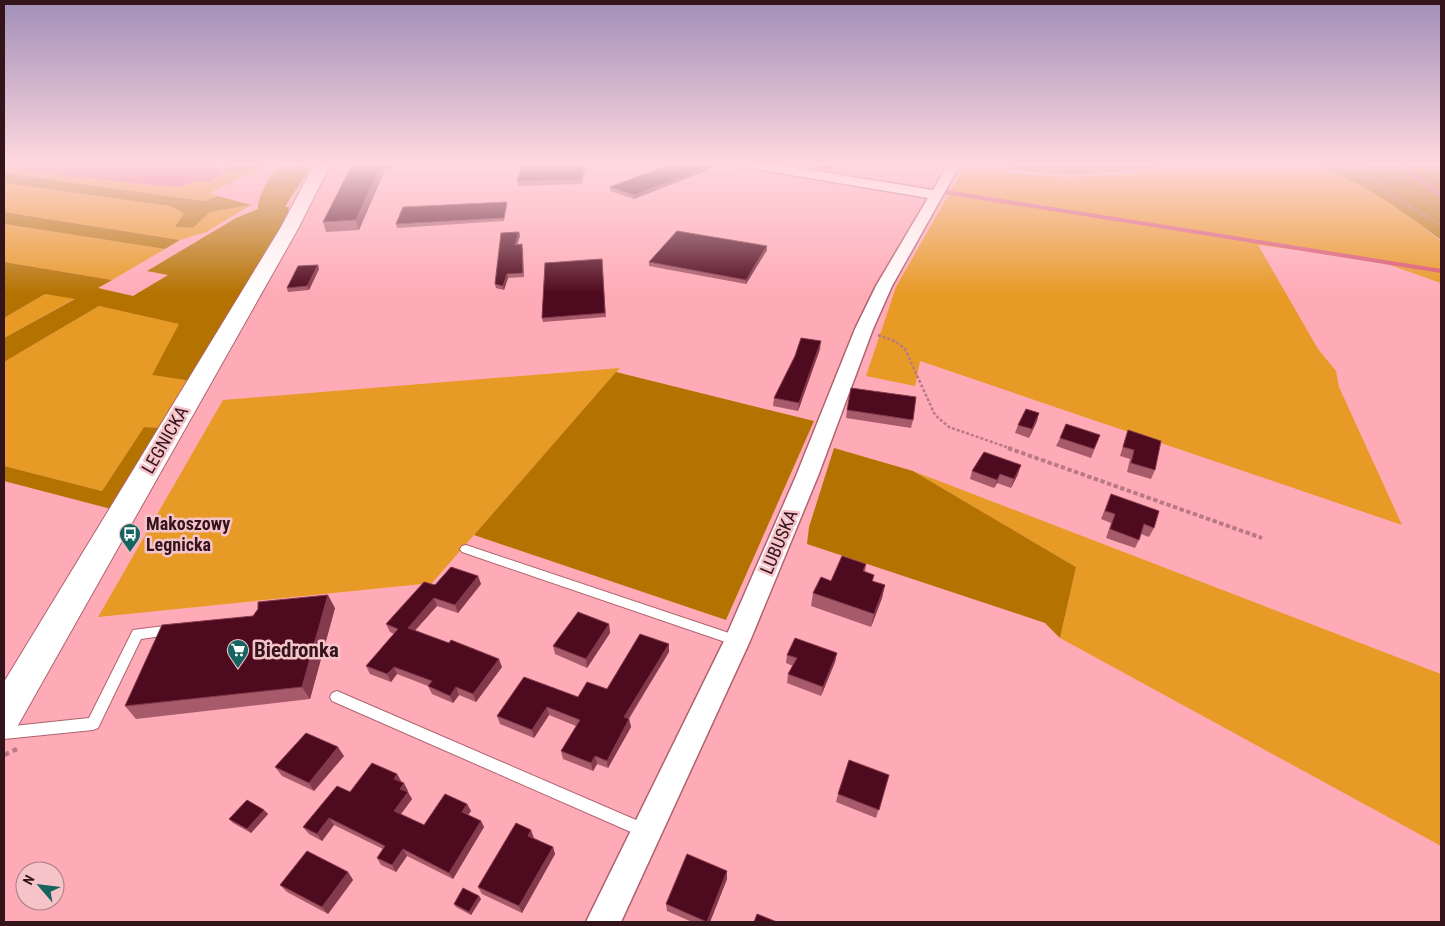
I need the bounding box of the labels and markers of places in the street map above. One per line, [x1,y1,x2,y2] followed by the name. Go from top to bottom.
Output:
[146,513,230,555] place label: Makoszowy Legnicka
[118,522,142,553] bus stop icon: Makoszowy Legnicka
[226,638,250,669] supermarket icon: Biedronka
[254,638,339,662] place label: Biedronka

